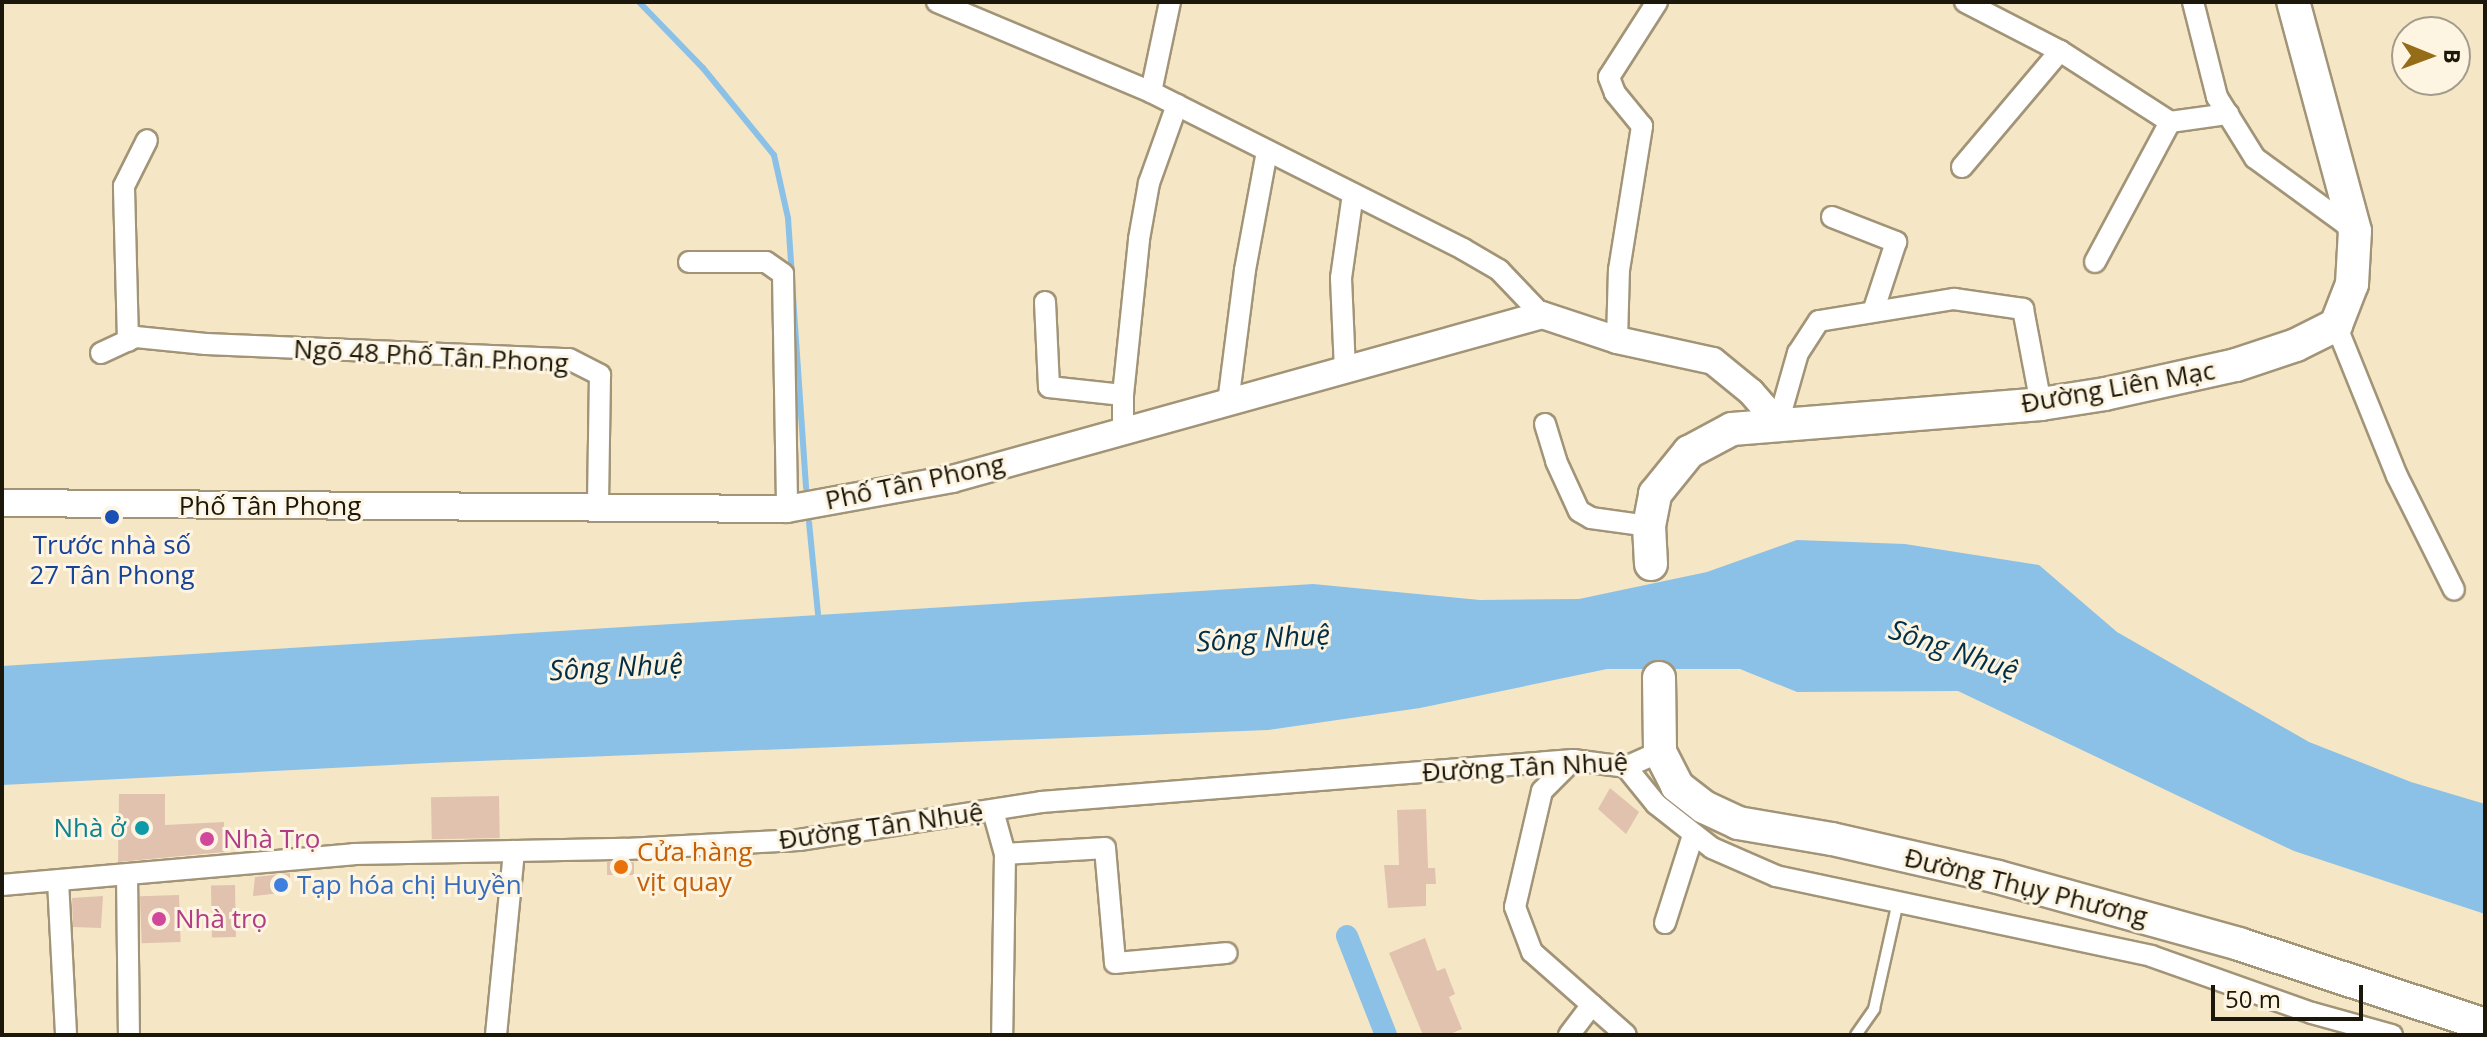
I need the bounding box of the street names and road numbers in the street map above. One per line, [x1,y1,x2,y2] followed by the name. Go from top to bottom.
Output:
[293,333,569,379] street label: Ngõ 48 Phố Tân Phong
[2019,355,2217,419] street label: Đường Liên Mạc
[822,448,1008,516] street label: Phố Tân Phong
[179,490,361,522] street label: Phố Tân Phong
[1421,746,1629,788] street label: Đường Tân Nhuệ
[777,796,985,856] street label: Đường Tân Nhuệ
[1901,842,2151,932] street label: Đường Thụy Phương

